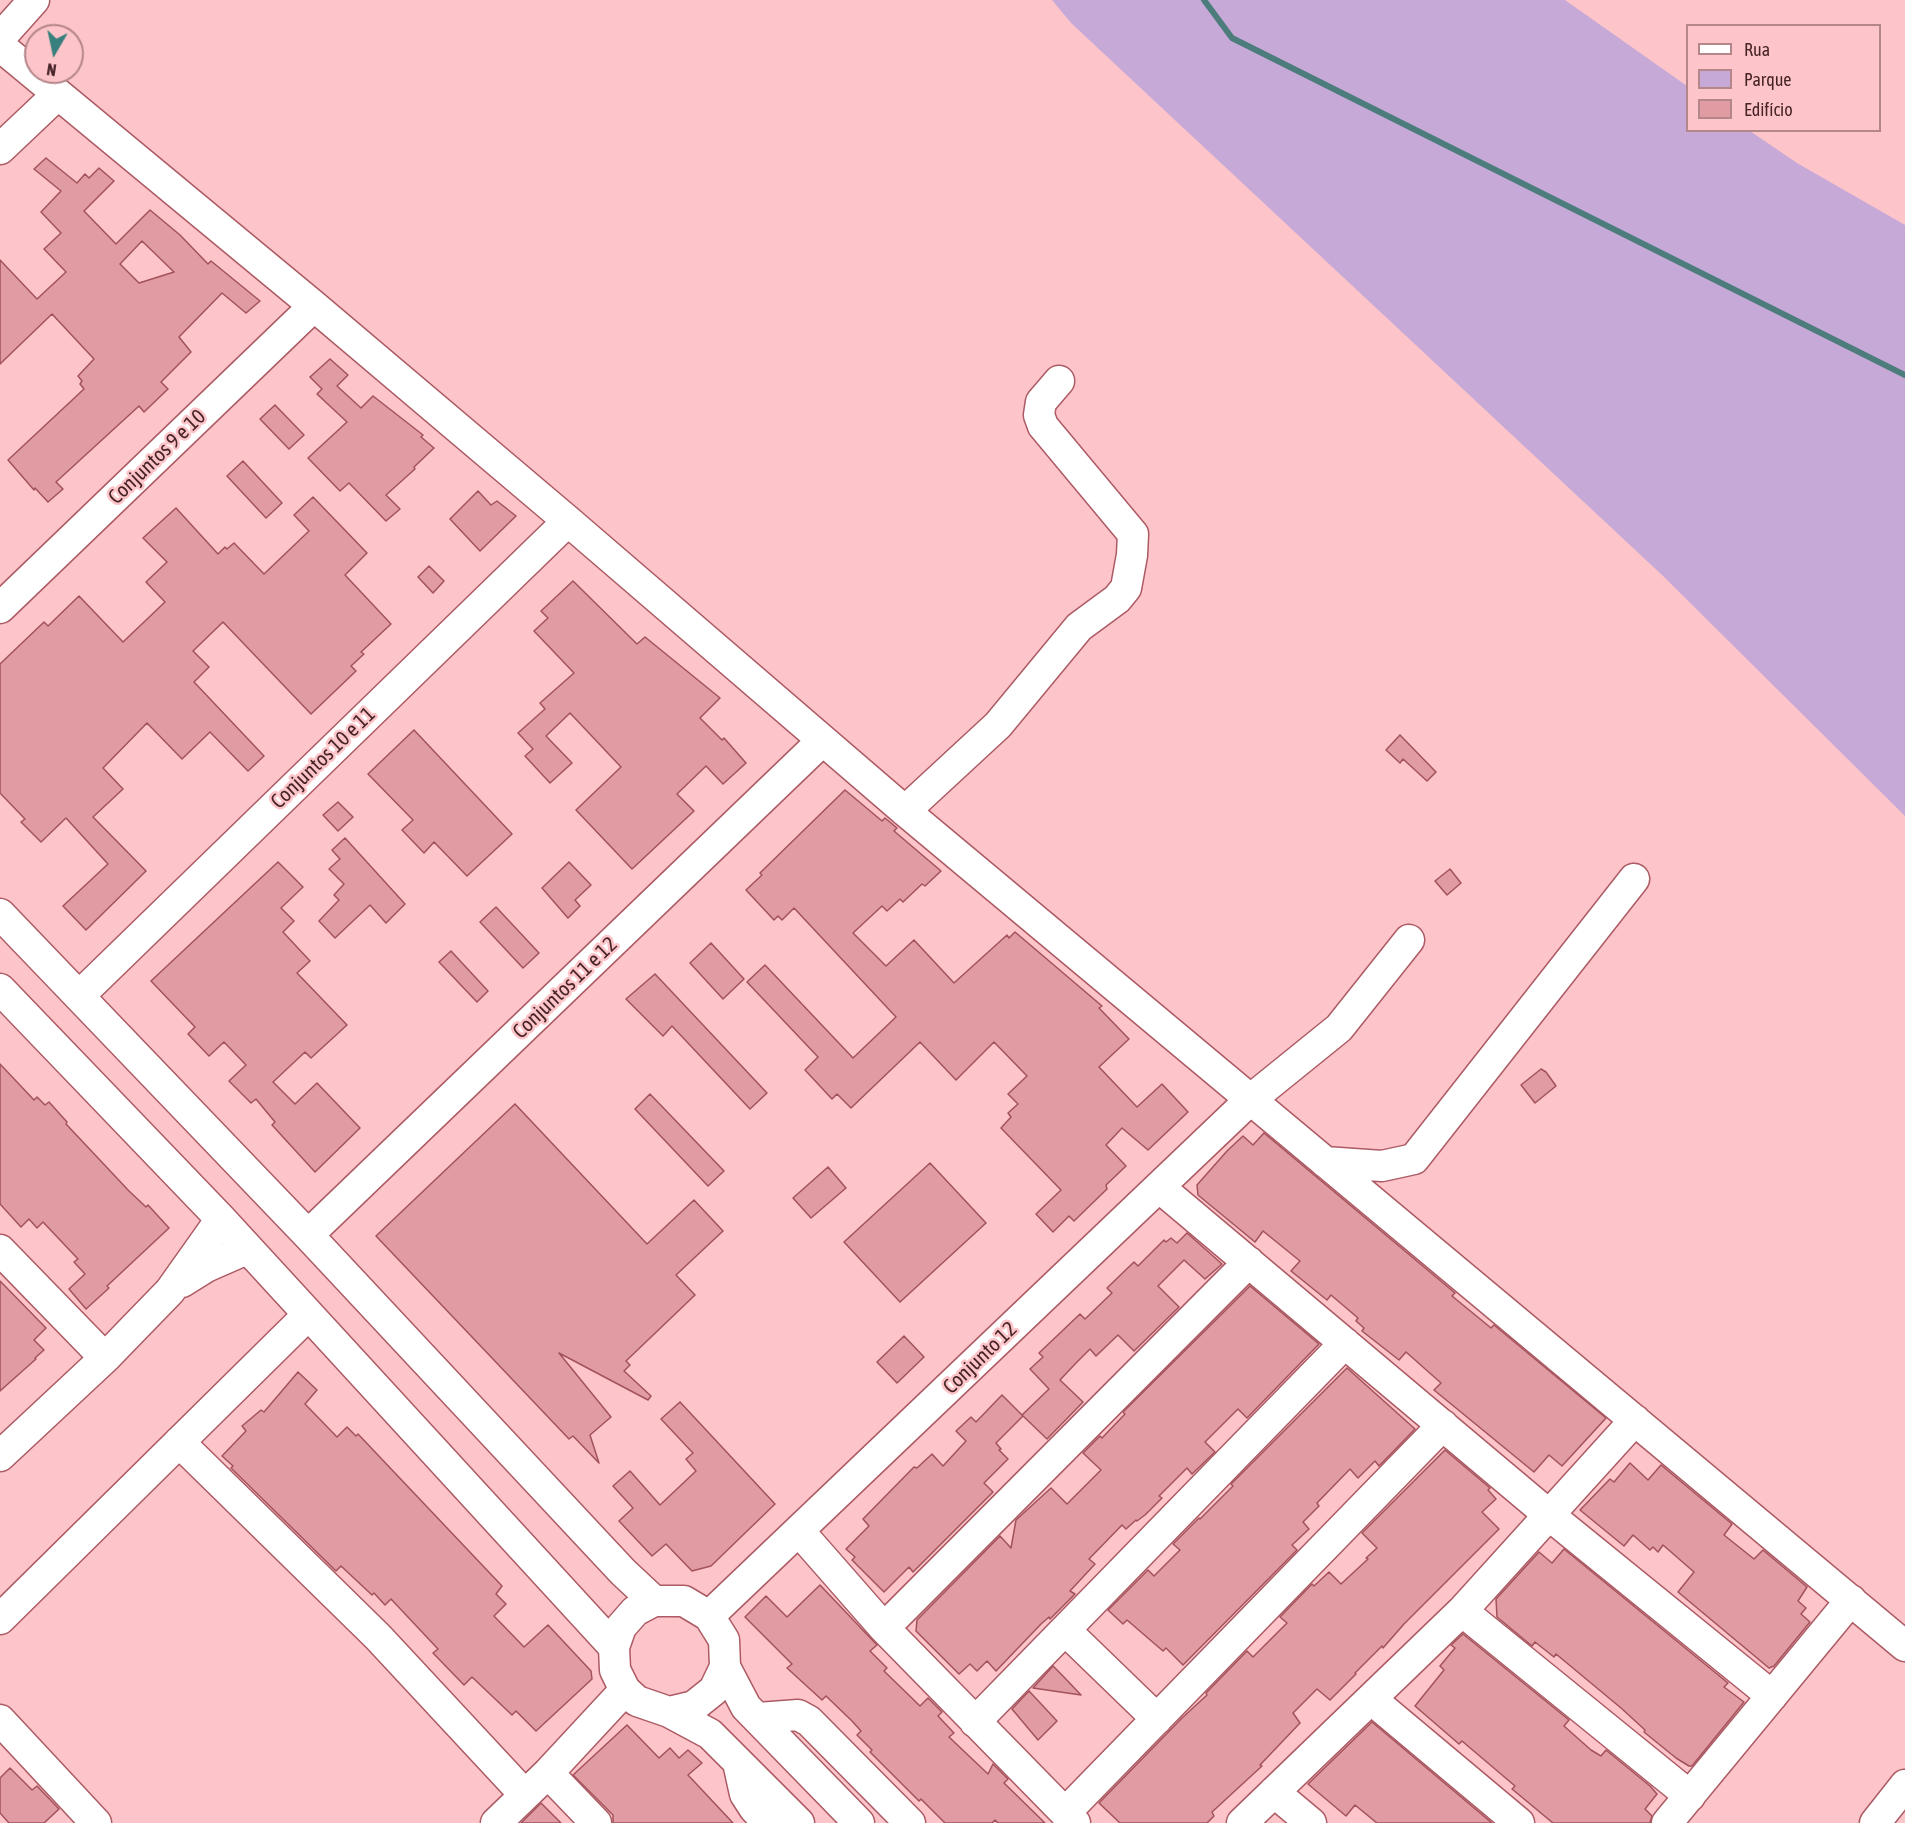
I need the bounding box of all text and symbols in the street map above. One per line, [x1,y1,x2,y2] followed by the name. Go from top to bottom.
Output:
[24,24,84,84] north arrow
[1686,24,1881,132] legend
[1744,39,1770,60] text: Rua
[45,60,58,79] text: N
[1744,69,1792,90] text: Parque
[1744,99,1793,120] text: Edifício
[103,404,211,510] street label: Conjuntos 9 e 10
[266,702,380,814] street label: Conjuntos 10 e 11
[508,932,622,1044] street label: Conjuntos 11 e 12
[938,1317,1022,1399] street label: Conjunto 12

